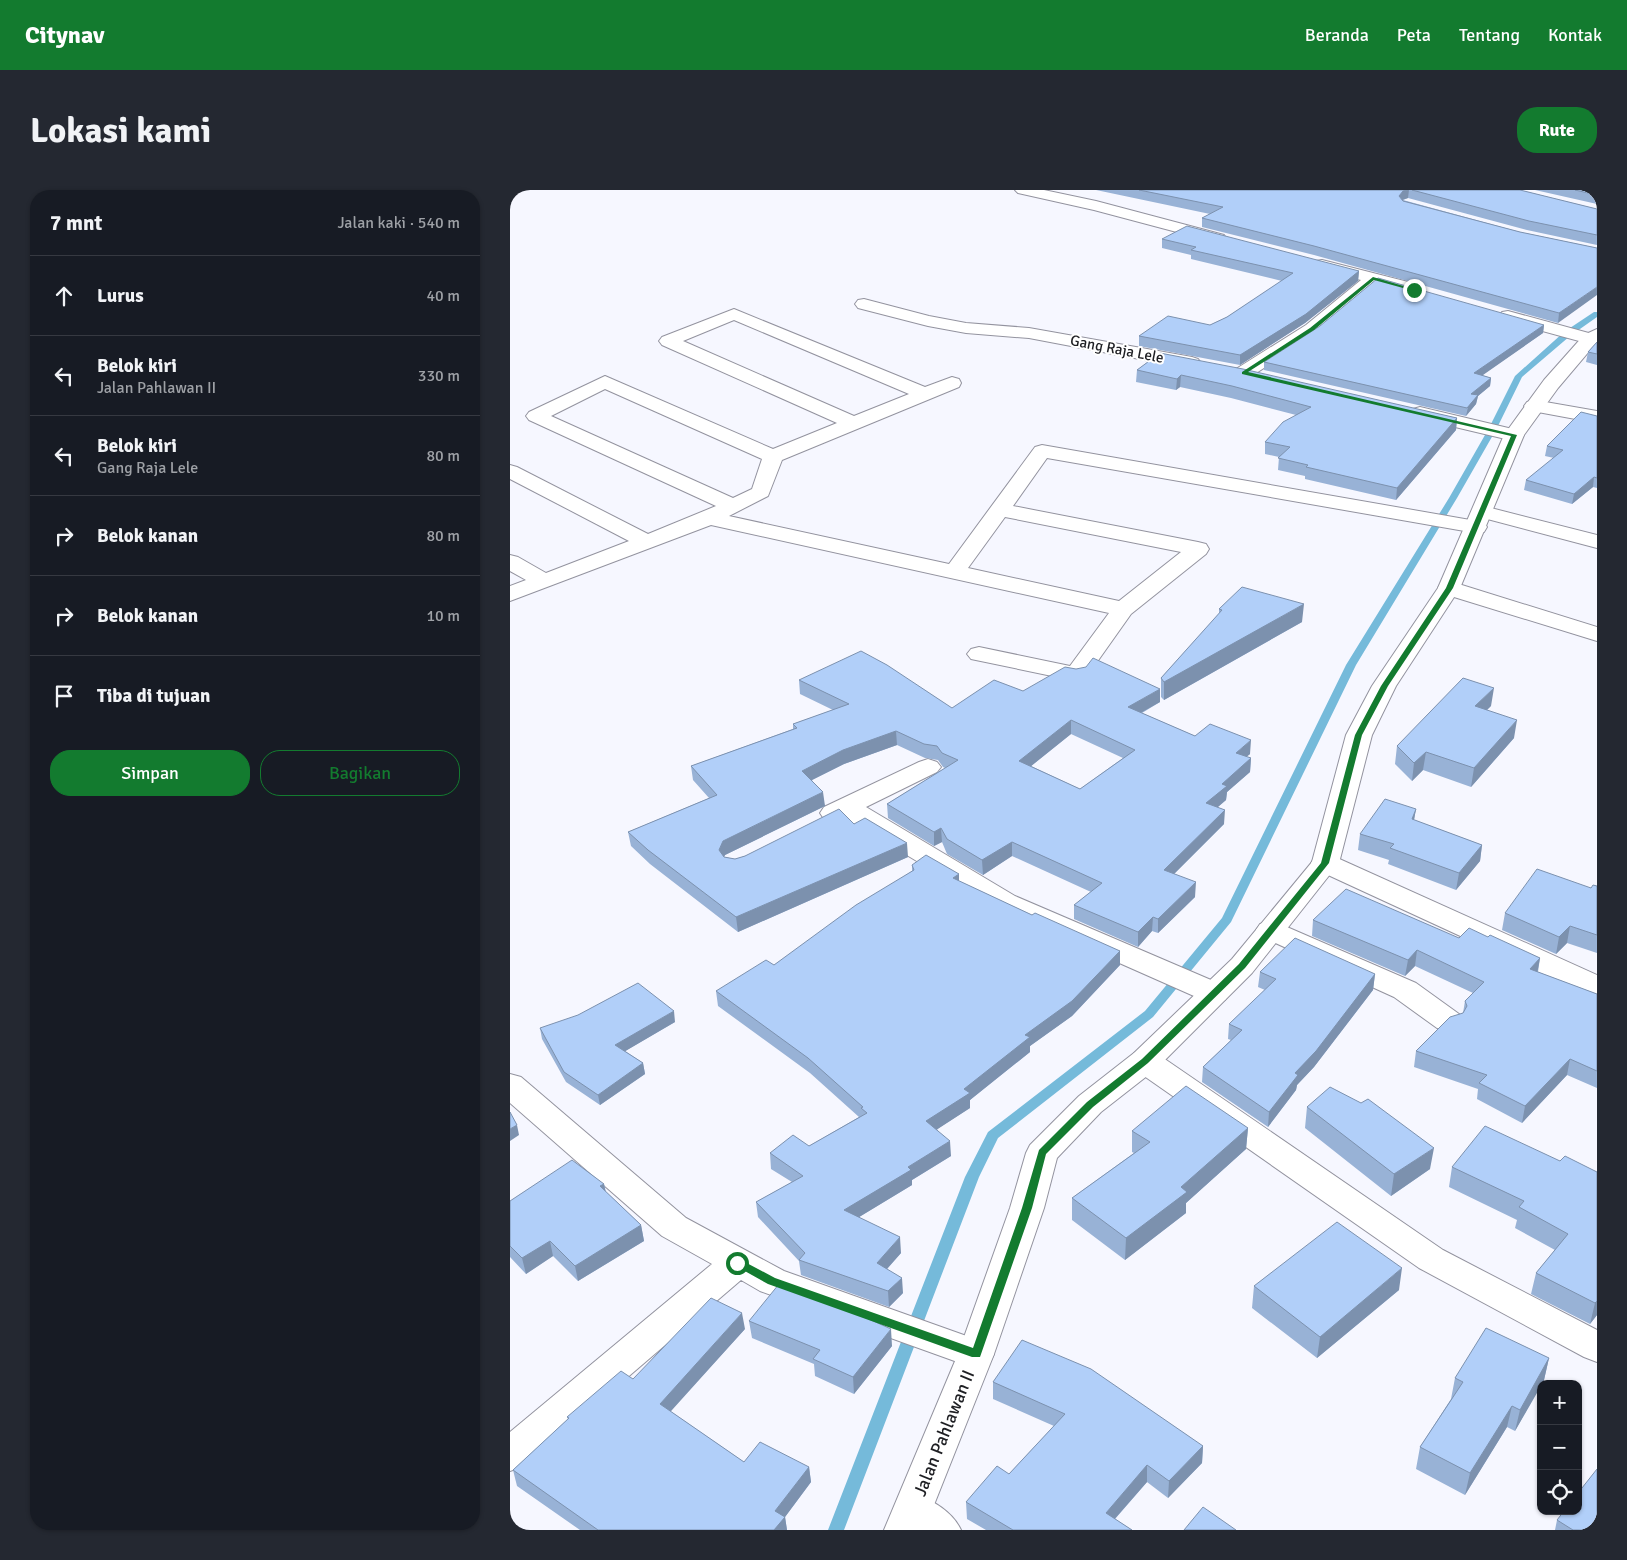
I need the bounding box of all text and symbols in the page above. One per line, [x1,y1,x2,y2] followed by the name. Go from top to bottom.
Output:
[25,20,104,50] text: Citynav
[1305,24,1369,46] text: Beranda
[1397,24,1431,46] text: Peta
[1459,24,1520,46] text: Tentang
[1548,24,1602,46] text: Kontak
[1517,107,1597,153] button: Rute
[30,109,211,152] text: Lokasi kami
[50,210,102,236] text: 7 mnt
[338,213,460,233] text: Jalan kaki · 540 m
[1403,279,1426,302] route end
[50,282,78,310] icon: ahead
[97,284,144,308] text: Lurus
[426,286,460,306] text: 40 m
[1069,331,1165,367] street label: Gang Raja Lele
[97,354,177,378] text: Belok kiri
[50,362,78,390] icon: left
[418,366,460,386] text: 330 m
[97,378,216,398] text: Jalan Pahlawan II
[97,434,177,458] text: Belok kiri
[50,442,78,470] icon: left
[426,446,460,466] text: 80 m
[97,458,198,478] text: Gang Raja Lele
[50,522,78,550] icon: right
[97,524,198,548] text: Belok kanan
[426,526,460,546] text: 80 m
[50,602,78,630] icon: right
[97,604,198,628] text: Belok kanan
[426,606,460,626] text: 10 m
[50,682,78,710] icon: arrive
[97,684,210,708] text: Tiba di tujuan
[50,750,250,796] button: Simpan
[260,750,460,796] button: Bagikan
[726,1252,749,1275] route start
[909,1367,979,1499] street label: Jalan Pahlawan II
[1537,1380,1582,1515] map controls
[1537,1380,1582,1425] button: +
[1537,1425,1582,1470] button: −
[1537,1470,1582,1515] button: locate

